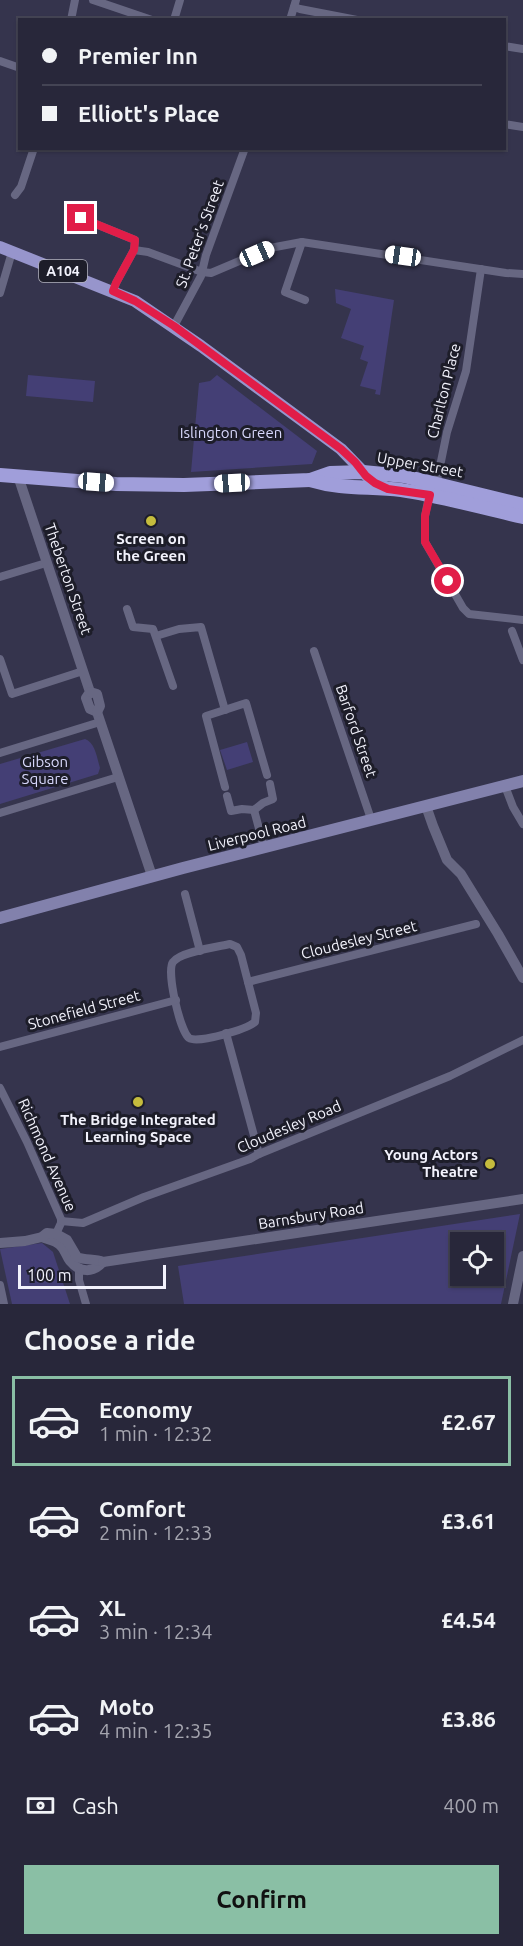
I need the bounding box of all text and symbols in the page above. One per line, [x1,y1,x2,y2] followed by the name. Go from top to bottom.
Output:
[78,43,198,68] text: Premier Inn
[78,101,220,126] text: Elliott's Place
[172,178,227,290] street label: St. Peter's Street
[67,204,94,231] route end
[237,238,277,270] car
[384,245,422,267] car
[39,260,87,282] road number: A104
[423,341,464,440] street label: Charlton Place
[180,424,282,441] park label: Islington Green
[376,449,465,480] street label: Upper Street
[77,472,115,492] car
[214,473,250,493] car
[144,514,158,528] marker: Screen on the Green
[41,521,95,637] street label: Theberton Street
[116,530,186,564] place label: Screen on the Green
[434,567,461,594] route start
[333,682,380,780] street label: Barford Street
[22,753,68,787] park label: Gibson Square
[206,813,308,854] street label: Liverpool Road
[299,917,419,962] street label: Cloudesley Street
[26,986,142,1033] street label: Stonefield Street
[131,1095,145,1109] marker: The Bridge Integrated Learning Space
[15,1096,80,1214] street label: Richmond Avenue
[234,1097,343,1156] street label: Cloudesley Road
[60,1111,216,1145] place label: The Bridge Integrated Learning Space
[384,1146,478,1180] place label: Young Actors Theatre
[483,1157,497,1171] marker: Young Actors Theatre
[257,1199,365,1232] street label: Barnsbury Road
[450,1232,504,1286] map controls
[450,1232,504,1286] button: locate
[18,1262,166,1290] scale bar
[27,1266,72,1284] text: 100 m
[24,1325,196,1355] text: Choose a ride
[27,1394,81,1448] icon: car
[99,1397,192,1422] text: Economy
[441,1409,496,1434] text: £2.67
[99,1422,213,1445] text: 1 min · 12:32
[27,1493,81,1547] icon: car
[99,1496,186,1521] text: Comfort
[441,1508,496,1533] text: £3.61
[99,1521,213,1544] text: 2 min · 12:33
[27,1592,81,1646] icon: car
[99,1595,126,1620] text: XL
[441,1607,496,1632] text: £4.54
[99,1620,213,1643] text: 3 min · 12:34
[27,1691,81,1745] icon: car
[99,1694,154,1719] text: Moto
[441,1706,496,1731] text: £3.86
[99,1719,213,1742] text: 4 min · 12:35
[24,1789,57,1822] icon: cash
[72,1793,119,1818] text: Cash
[443,1794,499,1817] text: 400 m
[24,1865,499,1934] button: Confirm

